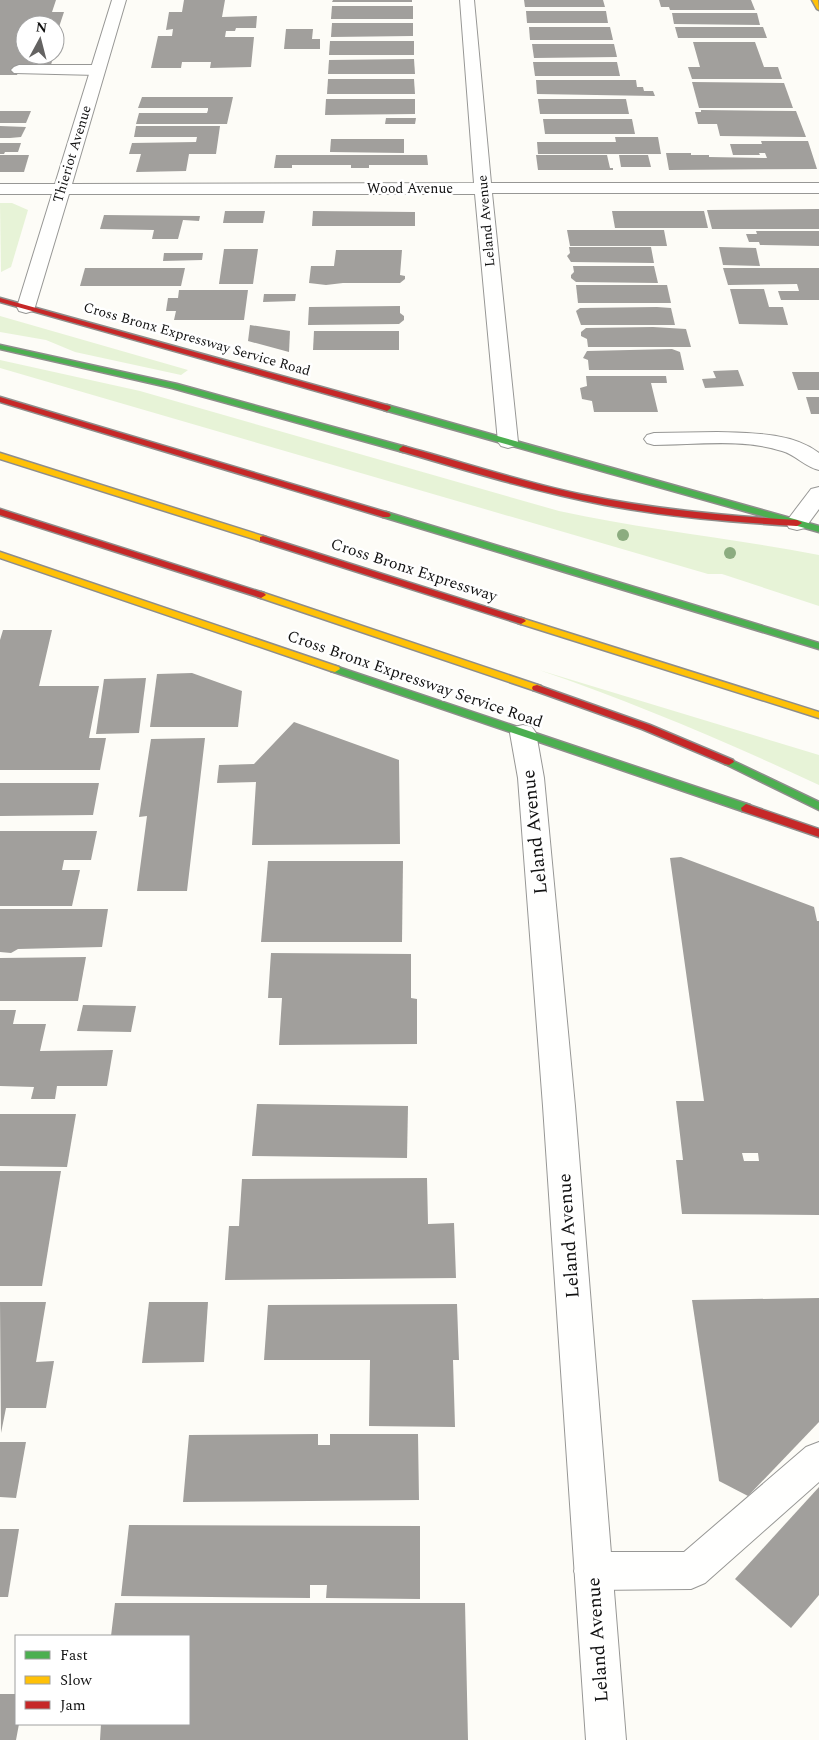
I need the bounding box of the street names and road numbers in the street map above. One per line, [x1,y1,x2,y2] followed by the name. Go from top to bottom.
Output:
[47,102,97,205] street label: Thieriot Avenue
[471,174,500,268] street label: Leland Avenue
[367,178,453,199] street label: Wood Avenue
[81,296,313,382] street label: Cross Bronx Expressway Service Road
[328,532,502,609] street label: Cross Bronx Expressway
[284,624,546,734] street label: Cross Bronx Expressway Service Road
[514,768,556,896] street label: Leland Avenue
[550,1173,588,1299] street label: Leland Avenue
[579,1577,617,1703] street label: Leland Avenue

